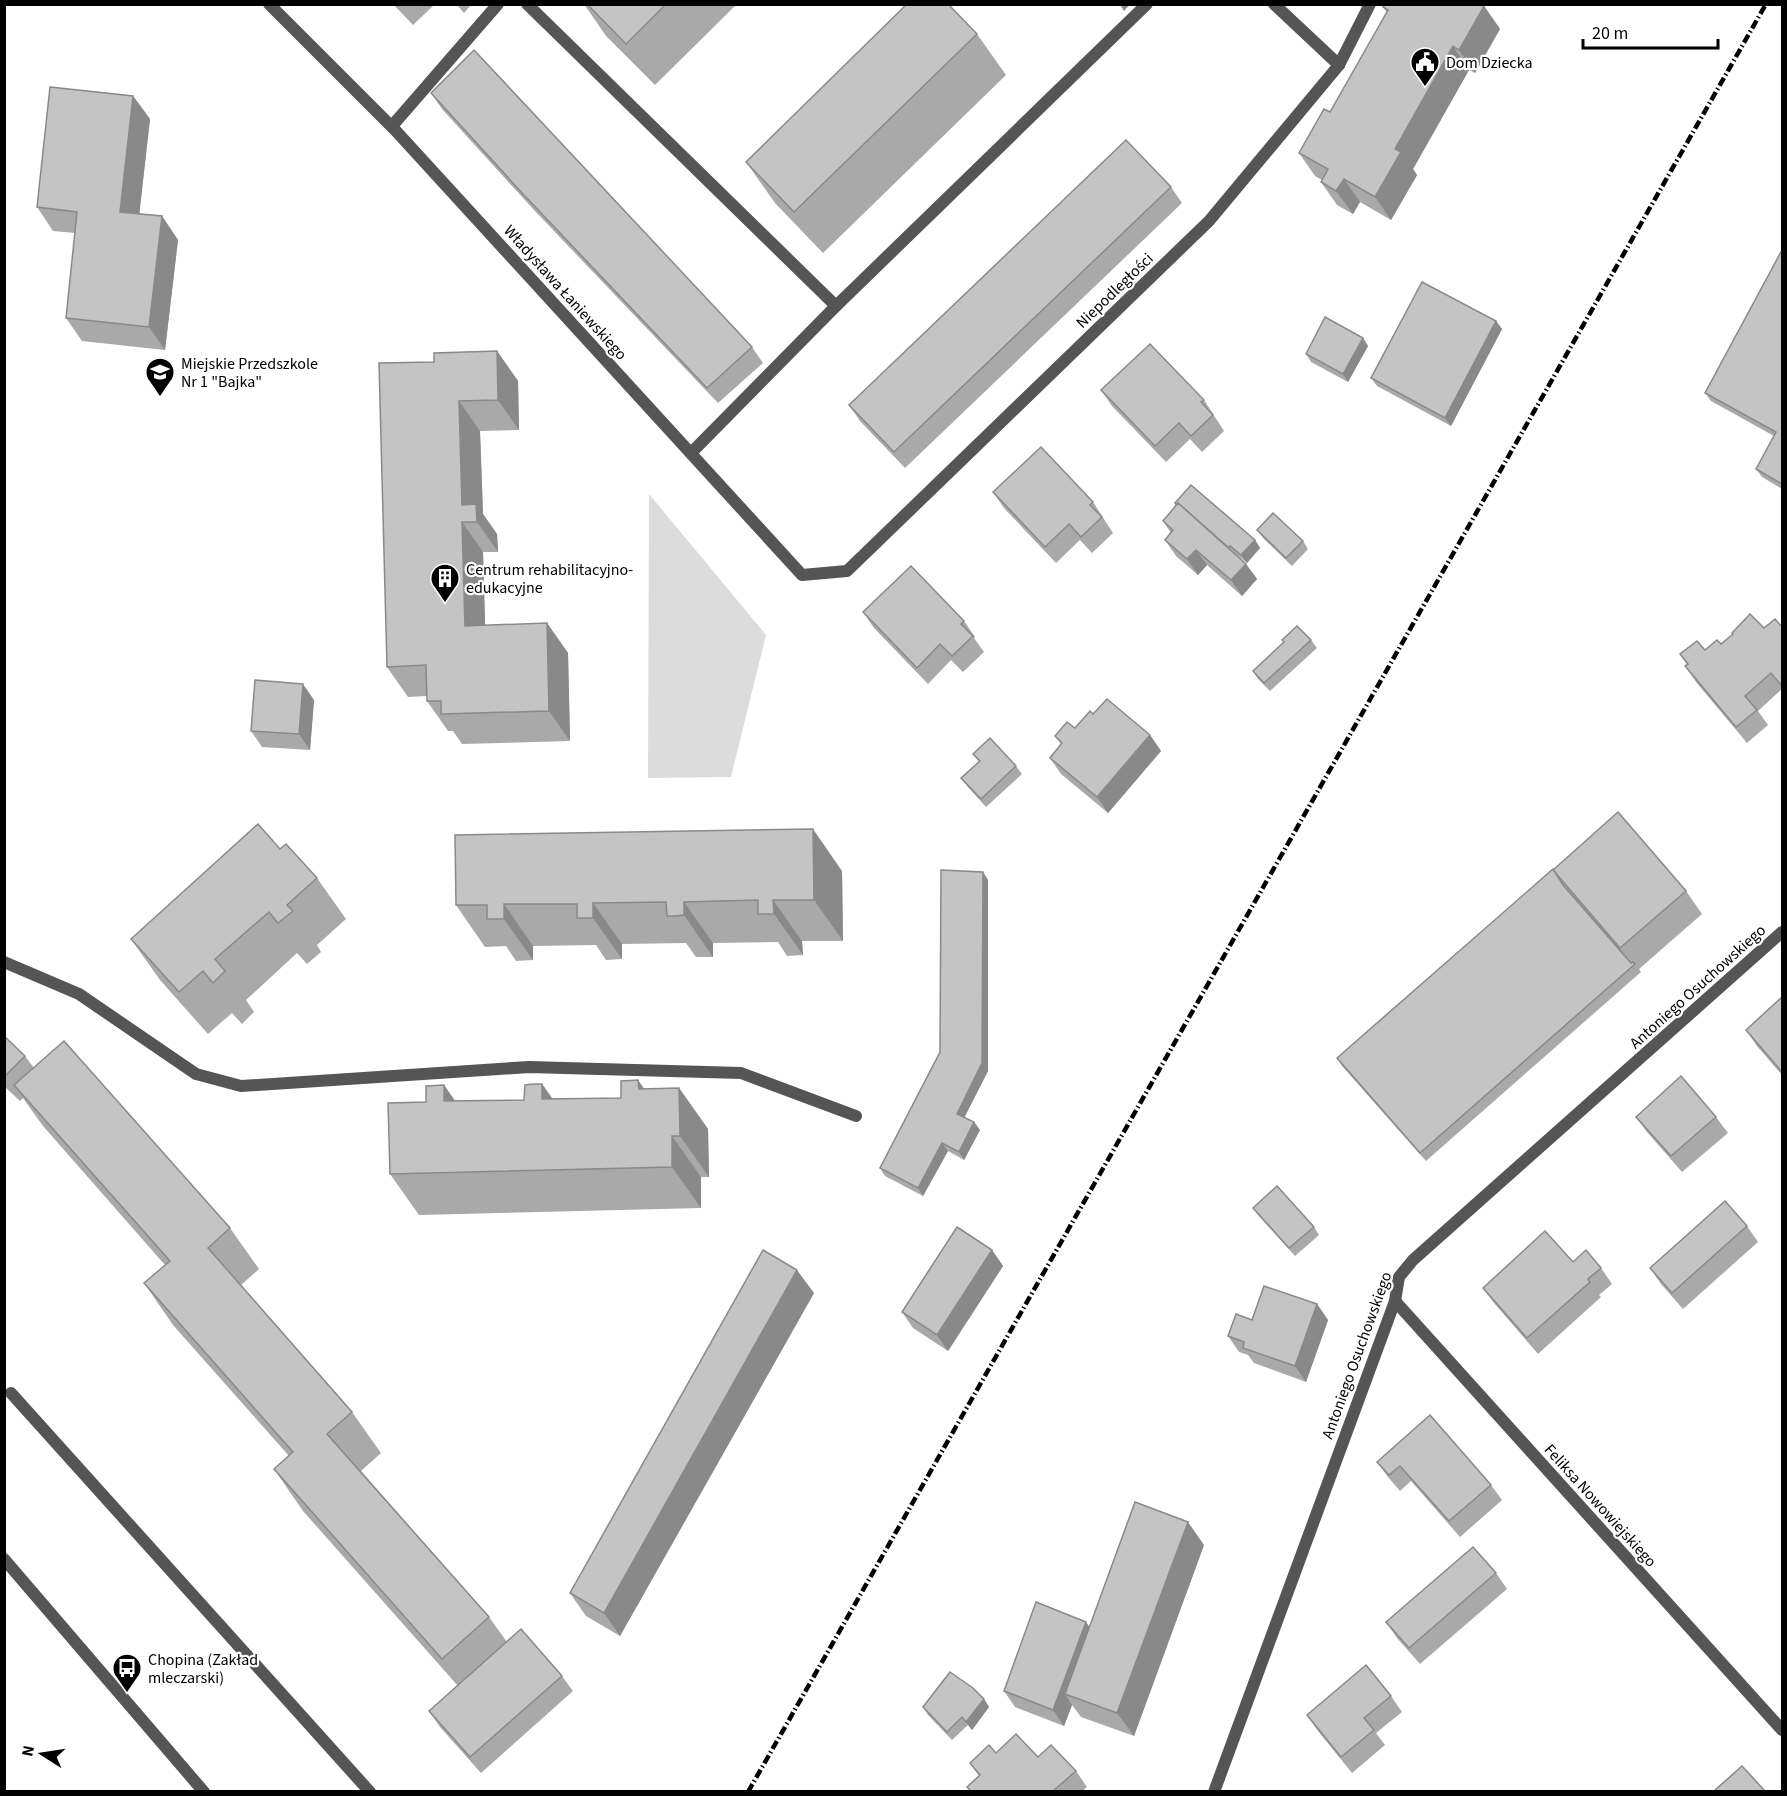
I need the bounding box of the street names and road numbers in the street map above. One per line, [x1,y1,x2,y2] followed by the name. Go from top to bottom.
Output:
[499,220,632,365] street label: Władysława Łaniewskiego
[1071,248,1158,333] street label: Niepodległości
[1625,920,1771,1054] street label: Antoniego Osuchowskiego
[1316,1269,1397,1442] street label: Antoniego Osuchowskiego
[1539,1439,1662,1572] street label: Feliksa Nowowiejskiego

